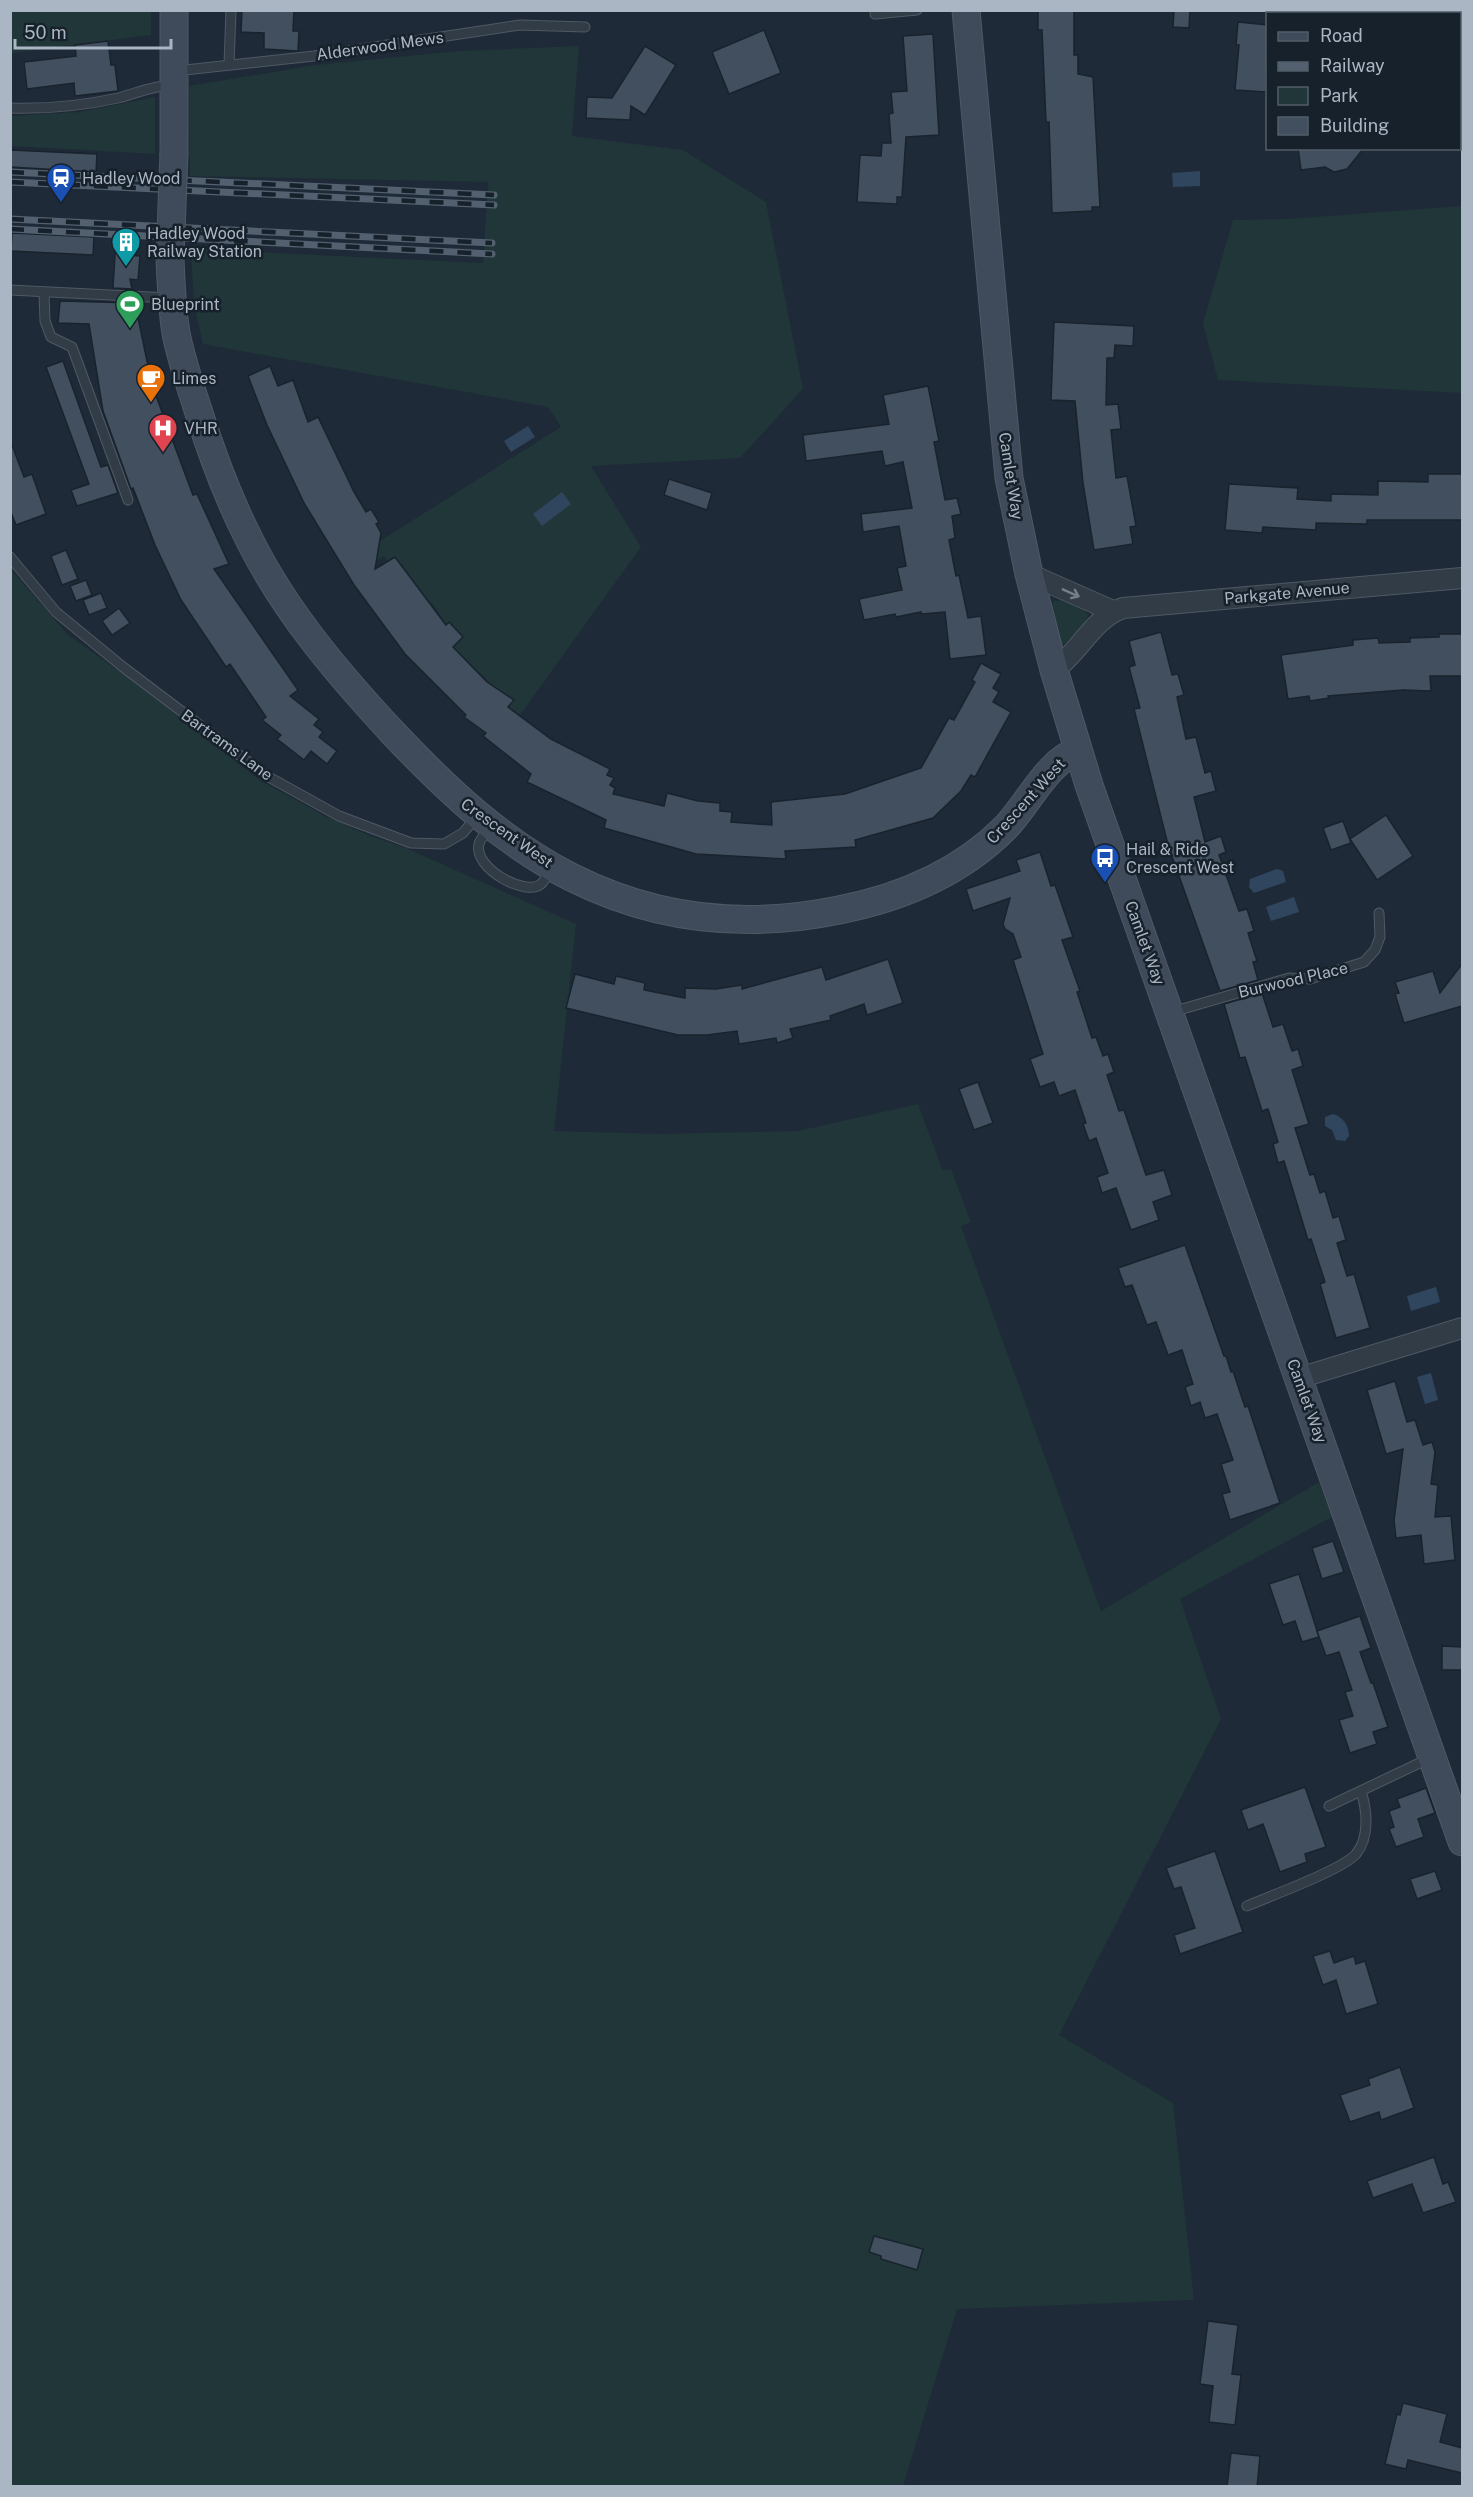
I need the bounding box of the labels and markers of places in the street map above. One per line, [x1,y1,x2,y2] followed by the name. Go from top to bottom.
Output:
[45,162,77,204] station icon: Hadley Wood
[82,169,180,188] place label: Hadley Wood
[147,224,262,261] place label: Hadley Wood Railway Station
[110,226,142,268] building icon: Hadley Wood Railway Station
[114,288,146,330] sports icon: Blueprint
[151,295,220,314] place label: Blueprint
[135,362,167,404] cafe icon: Limes
[172,369,216,388] place label: Limes
[147,412,179,454] hospital icon: VHR
[184,419,218,438] place label: VHR
[1126,840,1234,877] place label: Hail & Ride Crescent West
[1089,842,1121,884] bus stop icon: Hail & Ride Crescent West

